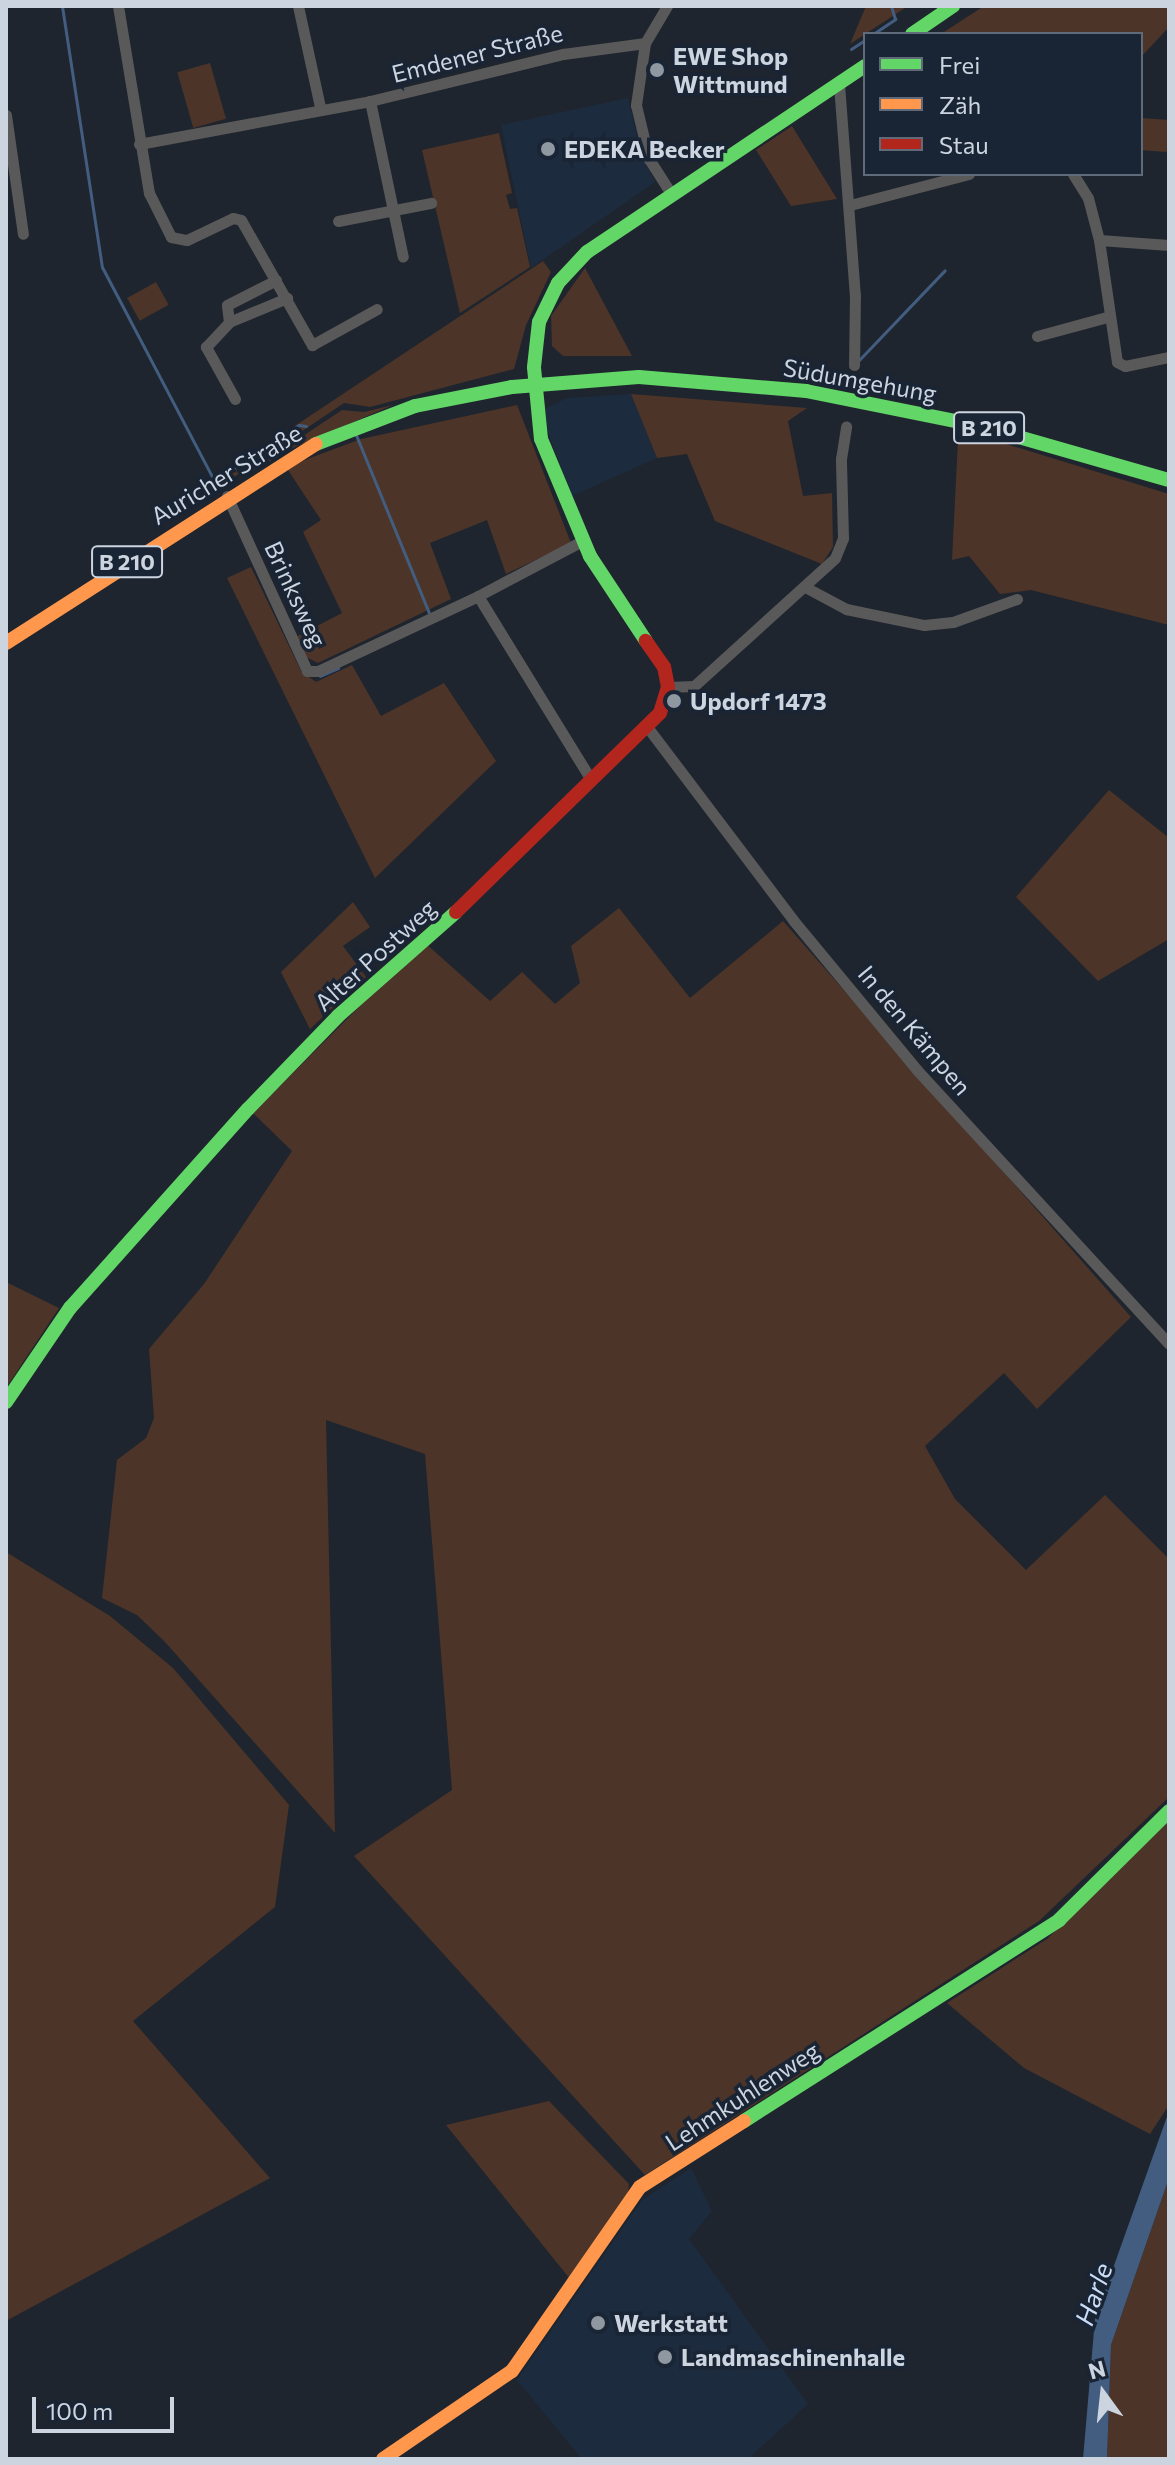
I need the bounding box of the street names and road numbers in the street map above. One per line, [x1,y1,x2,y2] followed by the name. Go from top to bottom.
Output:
[389,18,565,88] street label: Emdener Straße
[781,352,939,408] street label: Südumgehung
[953,410,1025,446] road number: B 210
[145,418,307,530] street label: Auricher Straße
[259,537,333,651] street label: Brinksweg
[91,544,163,580] road number: B 210
[308,893,442,1017] street label: Alter Postweg
[853,959,977,1101] street label: In den Kämpen
[660,2035,824,2157] street label: Lehmkuhlenweg

